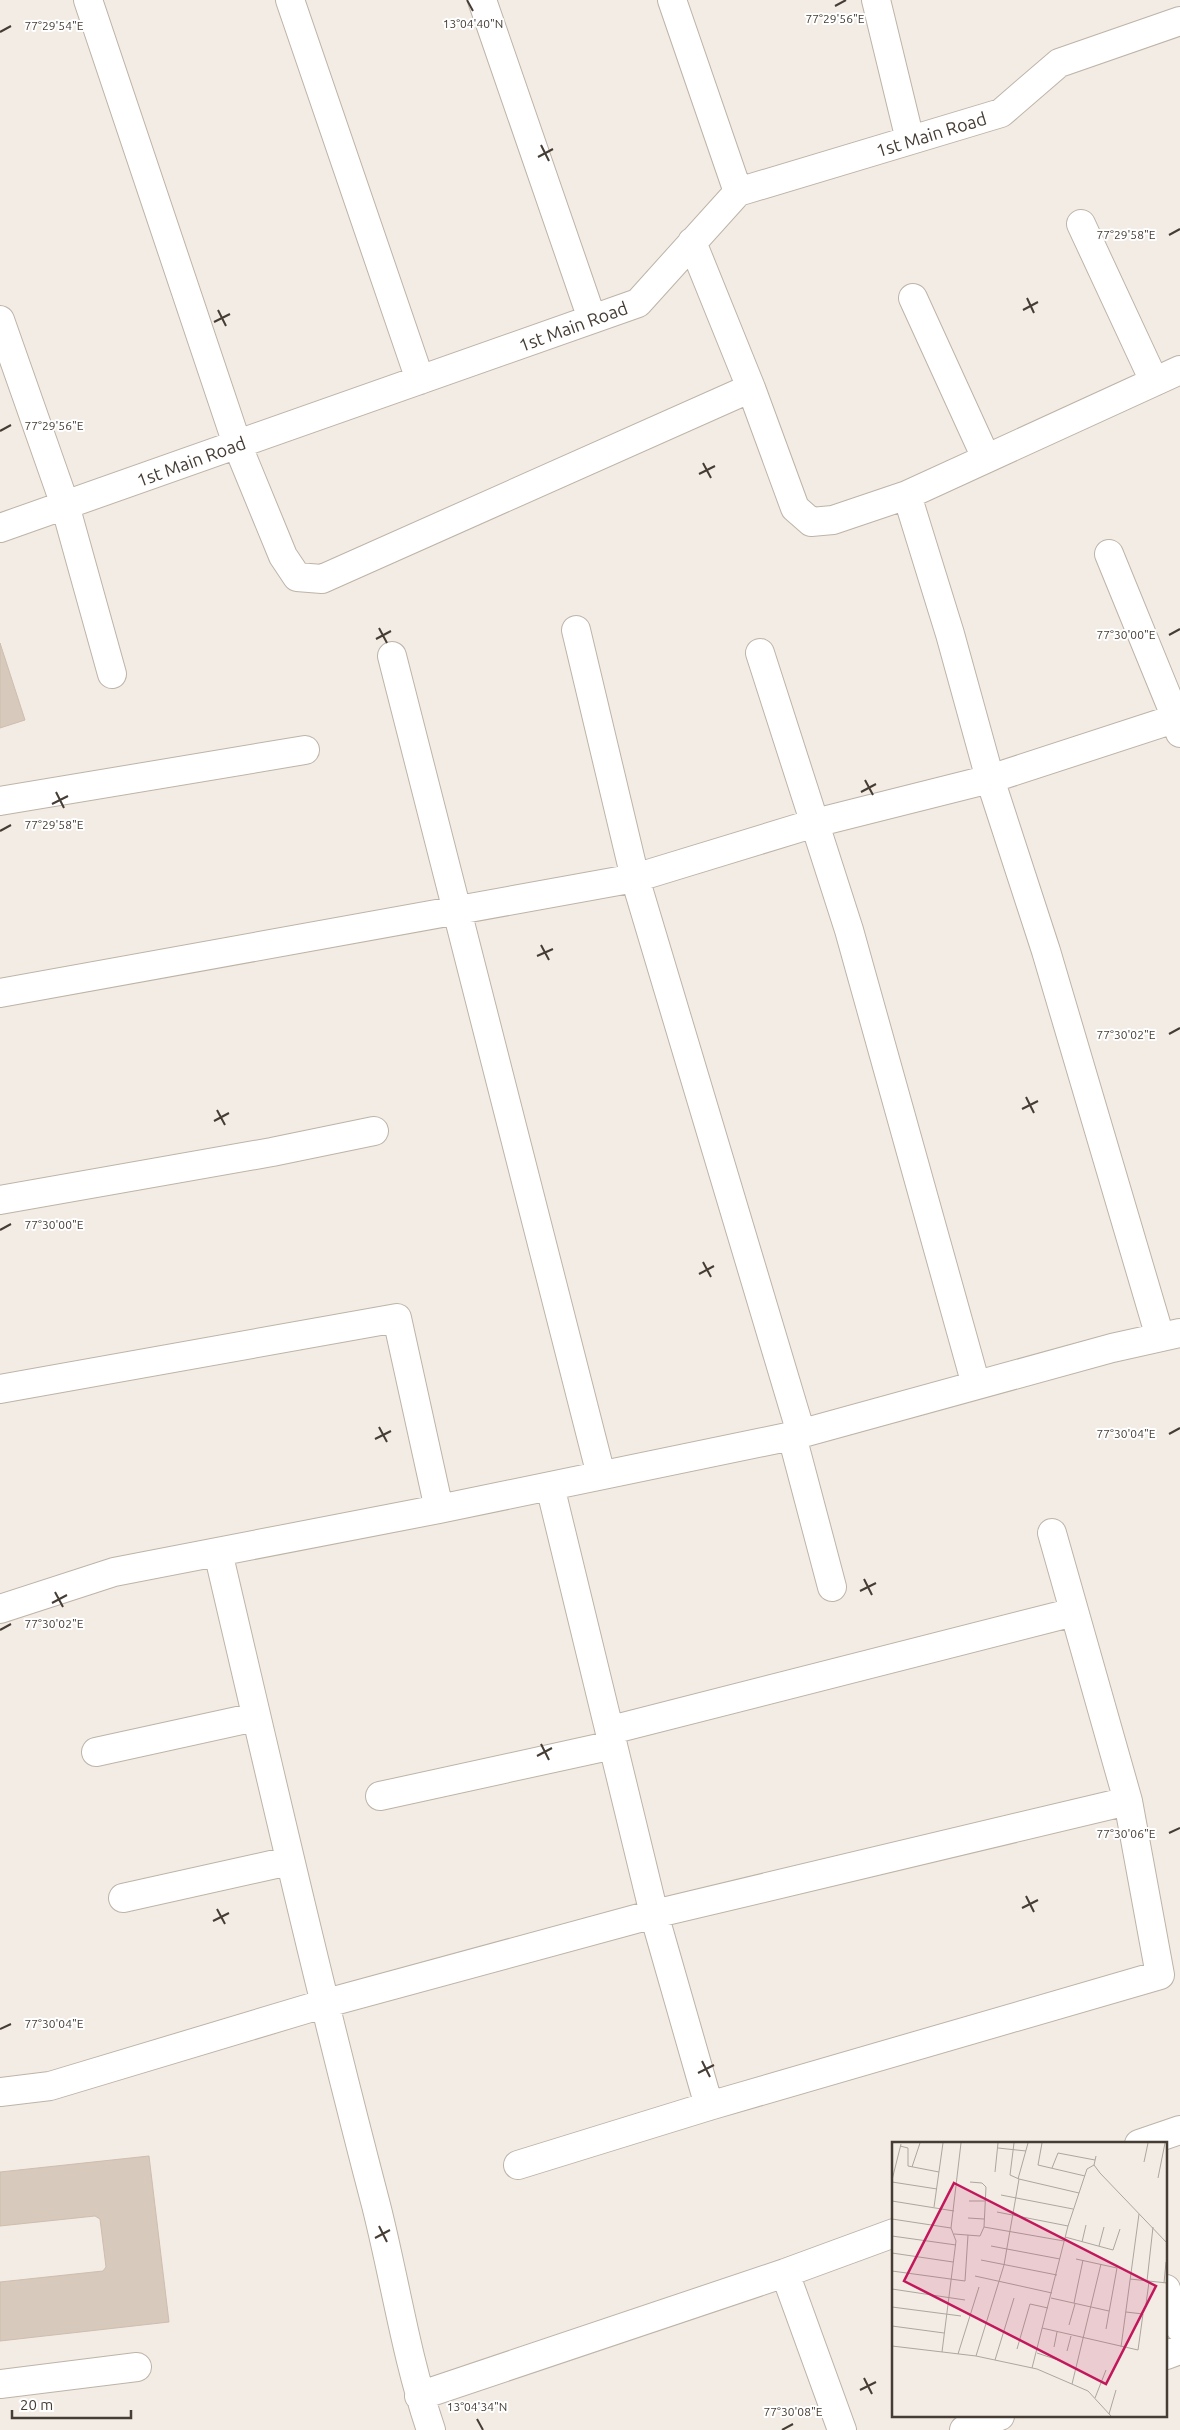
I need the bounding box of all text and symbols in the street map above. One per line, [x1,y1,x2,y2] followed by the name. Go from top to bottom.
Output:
[806,12,865,25] text: 77°29'56"E
[443,17,503,30] text: 13°04'40"N
[25,19,84,32] text: 77°29'54"E
[873,108,989,160] street label: 1st Main Road
[1097,228,1156,241] text: 77°29'58"E
[516,297,630,355] street label: 1st Main Road
[25,419,84,432] text: 77°29'56"E
[134,432,248,490] street label: 1st Main Road
[1097,628,1156,641] text: 77°30'00"E
[25,818,84,831] text: 77°29'58"E
[1097,1028,1156,1041] text: 77°30'02"E
[25,1218,84,1231] text: 77°30'00"E
[1097,1427,1156,1440] text: 77°30'04"E
[25,1617,84,1630] text: 77°30'02"E
[1097,1827,1156,1840] text: 77°30'06"E
[25,2017,84,2030] text: 77°30'04"E
[892,2142,1168,2418] inset map
[12,2388,131,2420] scale bar
[20,2396,53,2413] text: 20 m
[447,2400,507,2413] text: 13°04'34"N
[764,2405,823,2418] text: 77°30'08"E

